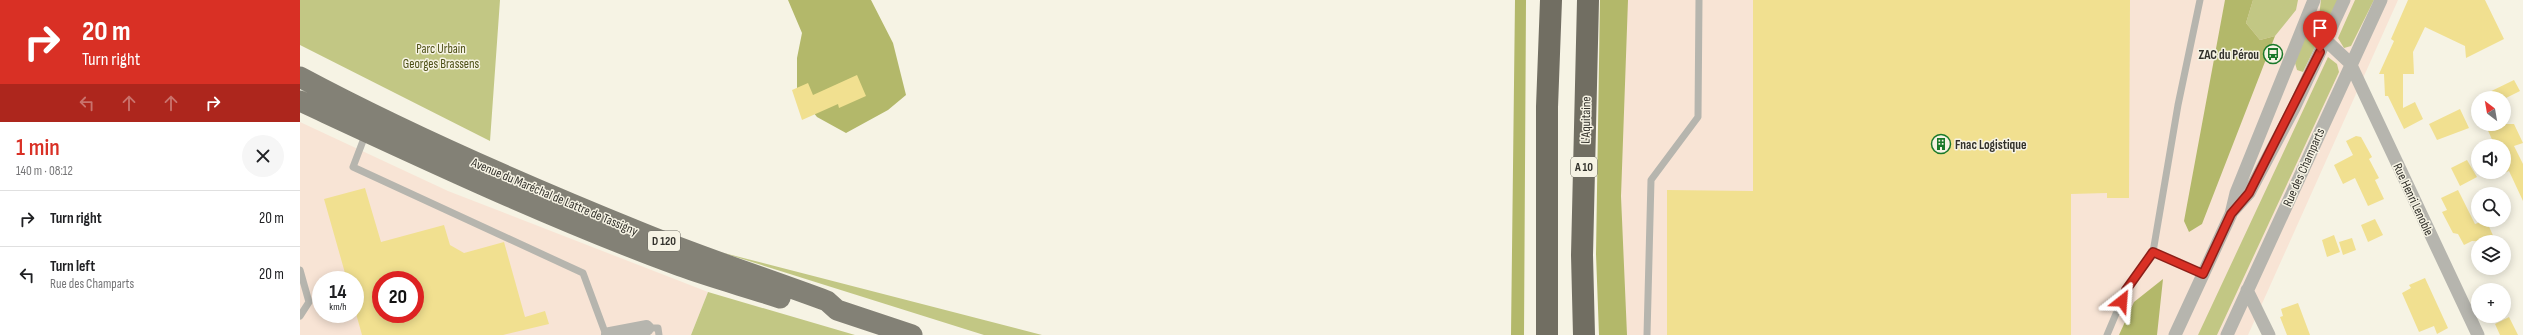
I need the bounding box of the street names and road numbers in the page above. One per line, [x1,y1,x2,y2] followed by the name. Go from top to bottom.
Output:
[1578,96,1594,144] street label: L'Aquitaine
[2279,125,2328,209] street label: Rue des Champarts
[468,154,640,239] street label: Avenue du Maréchal de Lattre de Tassigny
[1571,157,1597,177] road number: A 10
[2389,161,2437,238] street label: Rue Henri Lenoble
[648,231,680,251] road number: D 120

